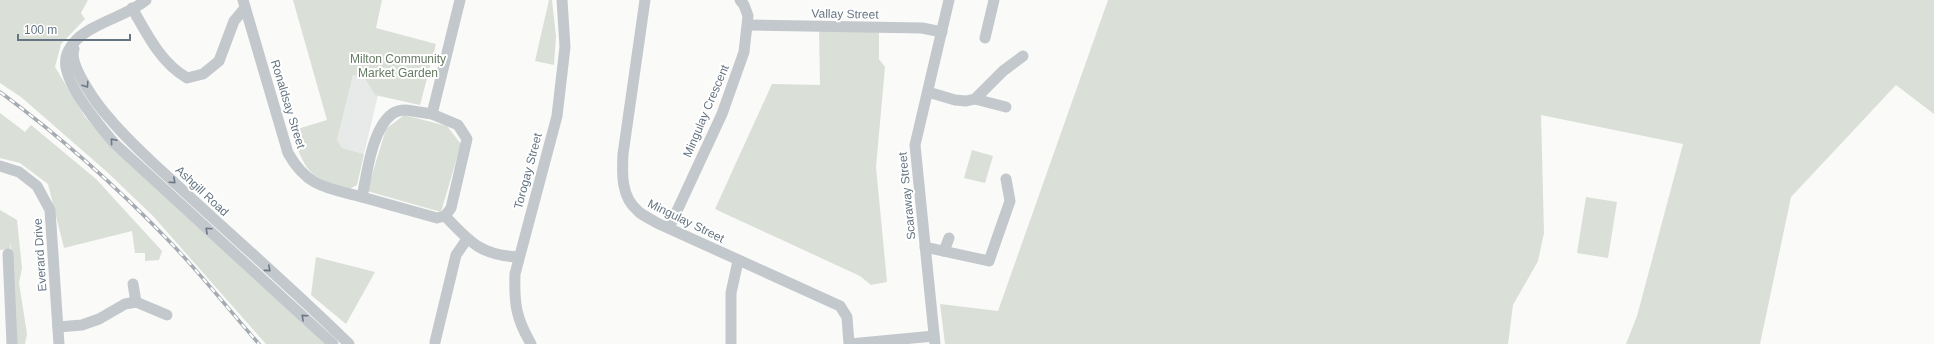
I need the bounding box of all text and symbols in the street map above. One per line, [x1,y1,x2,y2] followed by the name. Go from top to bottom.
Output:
[811,6,879,22] street label: Vallay Street
[18,16,130,42] scale bar
[24,23,57,37] text: 100 m
[350,52,446,80] park label: Milton Community Market Garden
[268,58,308,151] street label: Ronaldsay Street
[680,62,732,159] street label: Mingulay Crescent
[81,81,89,88] one-way arrow
[511,131,545,211] street label: Torogay Street
[111,139,118,146] one-way arrow
[895,151,919,241] street label: Scaraway Street
[173,163,231,219] street label: Ashgill Road
[168,177,175,184] one-way arrow
[645,196,727,246] street label: Mingulay Street
[30,218,50,292] street label: Everard Drive
[205,228,213,235] one-way arrow
[264,265,271,272] one-way arrow
[302,315,309,322] one-way arrow

